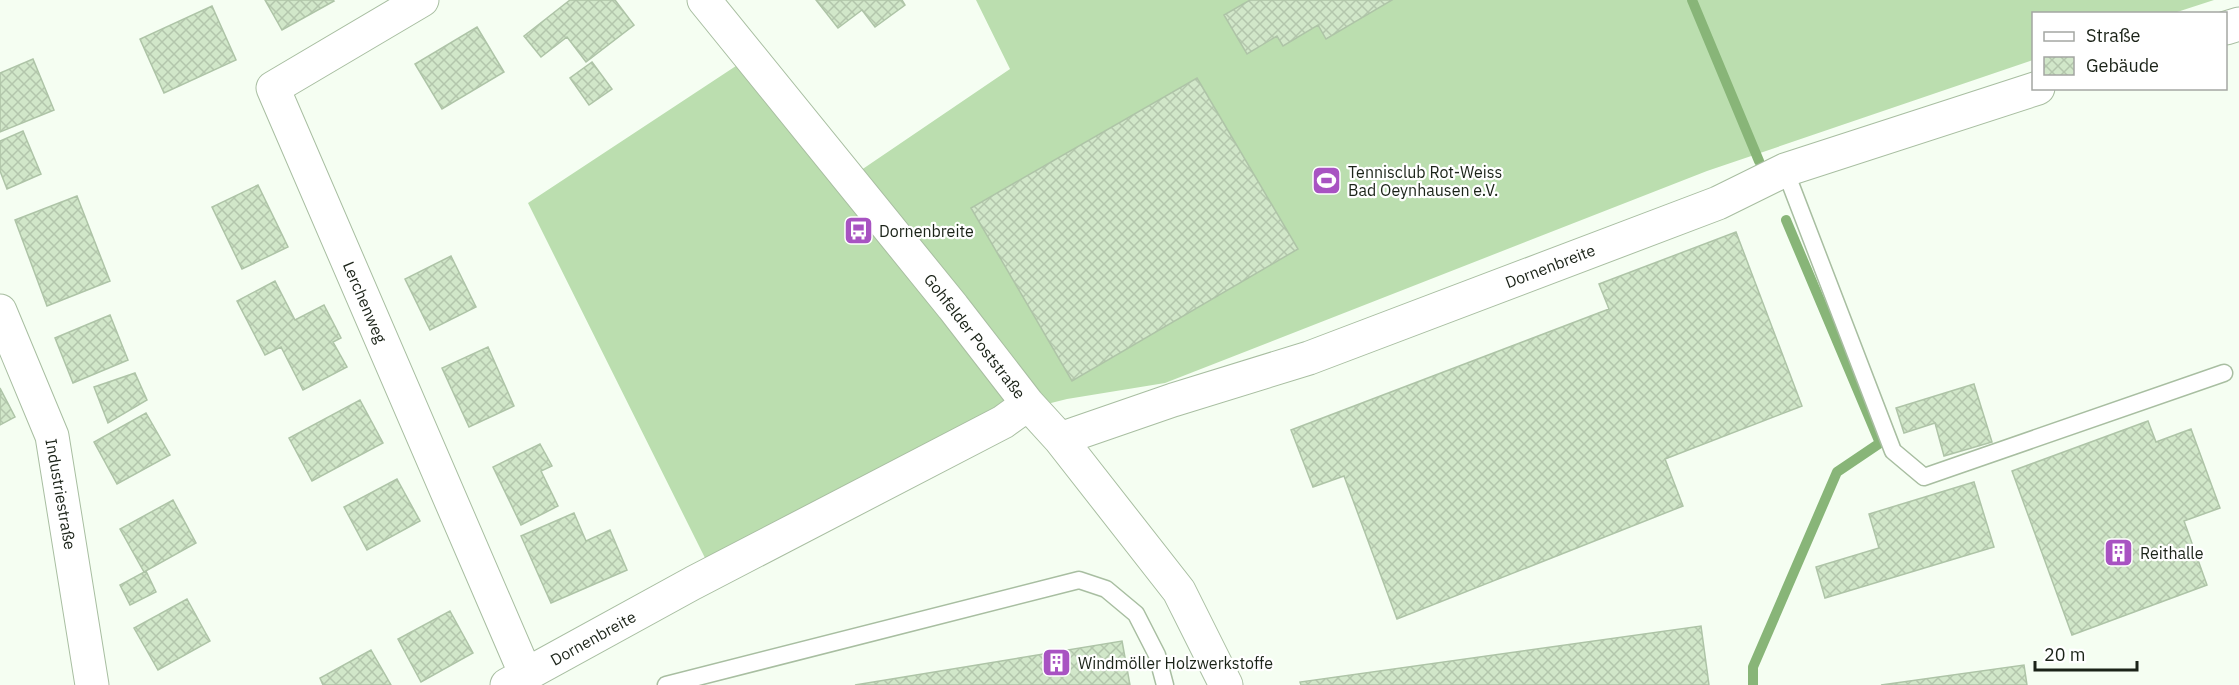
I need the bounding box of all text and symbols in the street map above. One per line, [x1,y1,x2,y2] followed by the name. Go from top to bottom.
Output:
[2032,12,2227,90] legend
[2086,24,2140,47] text: Straße
[2086,54,2159,77] text: Gebäude
[1348,162,1502,200] place label: Tennisclub Rot-Weiss Bad Oeynhausen e.V.
[1311,165,1343,197] sports icon: Tennisclub Rot-Weiss Bad Oeynhausen e.V.
[842,215,874,247] bus stop icon: Dornenbreite
[879,221,974,241] place label: Dornenbreite
[1502,240,1598,292] street label: Dornenbreite
[339,258,391,346] street label: Lerchenweg
[920,269,1030,403] street label: Gohfelder Poststraße
[41,437,81,551] street label: Industriestraße
[2103,537,2135,569] building icon: Reithalle
[2140,543,2204,563] place label: Reithalle
[547,606,639,670] street label: Dornenbreite
[2035,634,2137,672] scale bar
[2044,643,2086,666] text: 20 m
[1041,647,1073,679] building icon: Windmöller Holzwerkstoffe
[1078,653,1273,673] place label: Windmöller Holzwerkstoffe

